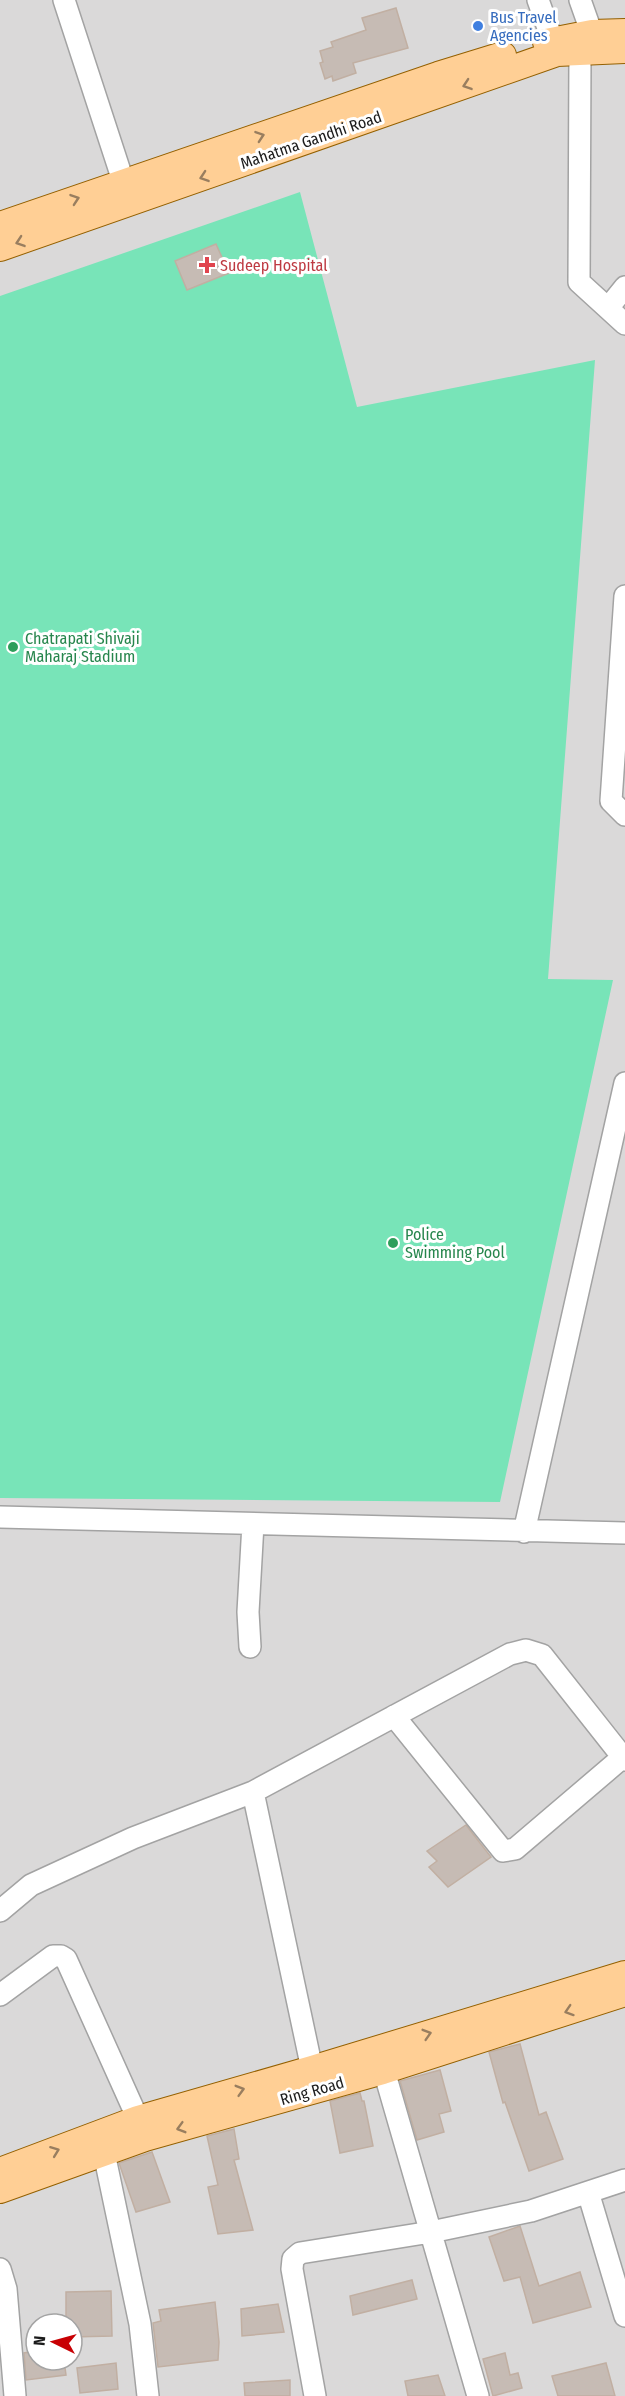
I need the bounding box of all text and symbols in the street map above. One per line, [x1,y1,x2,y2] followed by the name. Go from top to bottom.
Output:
[490,8,557,45] place label: Bus Travel Agencies
[471,19,485,33] marker: Bus Travel Agencies
[462,78,473,91] one-way arrow
[238,107,384,173] street label: Mahatma Gandhi Road
[254,131,265,143] one-way arrow
[199,170,210,183] one-way arrow
[69,193,80,206] one-way arrow
[15,234,25,247] one-way arrow
[198,256,216,274] marker: Sudeep Hospital
[220,256,327,275] place label: Sudeep Hospital
[25,629,140,666] place label: Chatrapati Shivaji Maharaj Stadium
[6,640,20,654] marker: Chatrapati Shivaji Maharaj Stadium
[405,1225,505,1262] place label: Police Swimming Pool
[386,1236,400,1250] marker: Police Swimming Pool
[564,2004,575,2016] one-way arrow
[421,2029,432,2041] one-way arrow
[278,2073,346,2109] street label: Ring Road
[235,2084,245,2097] one-way arrow
[177,2121,187,2133] one-way arrow
[49,2145,60,2158] one-way arrow
[24,2312,84,2372] north arrow
[30,2335,49,2346] text: N

